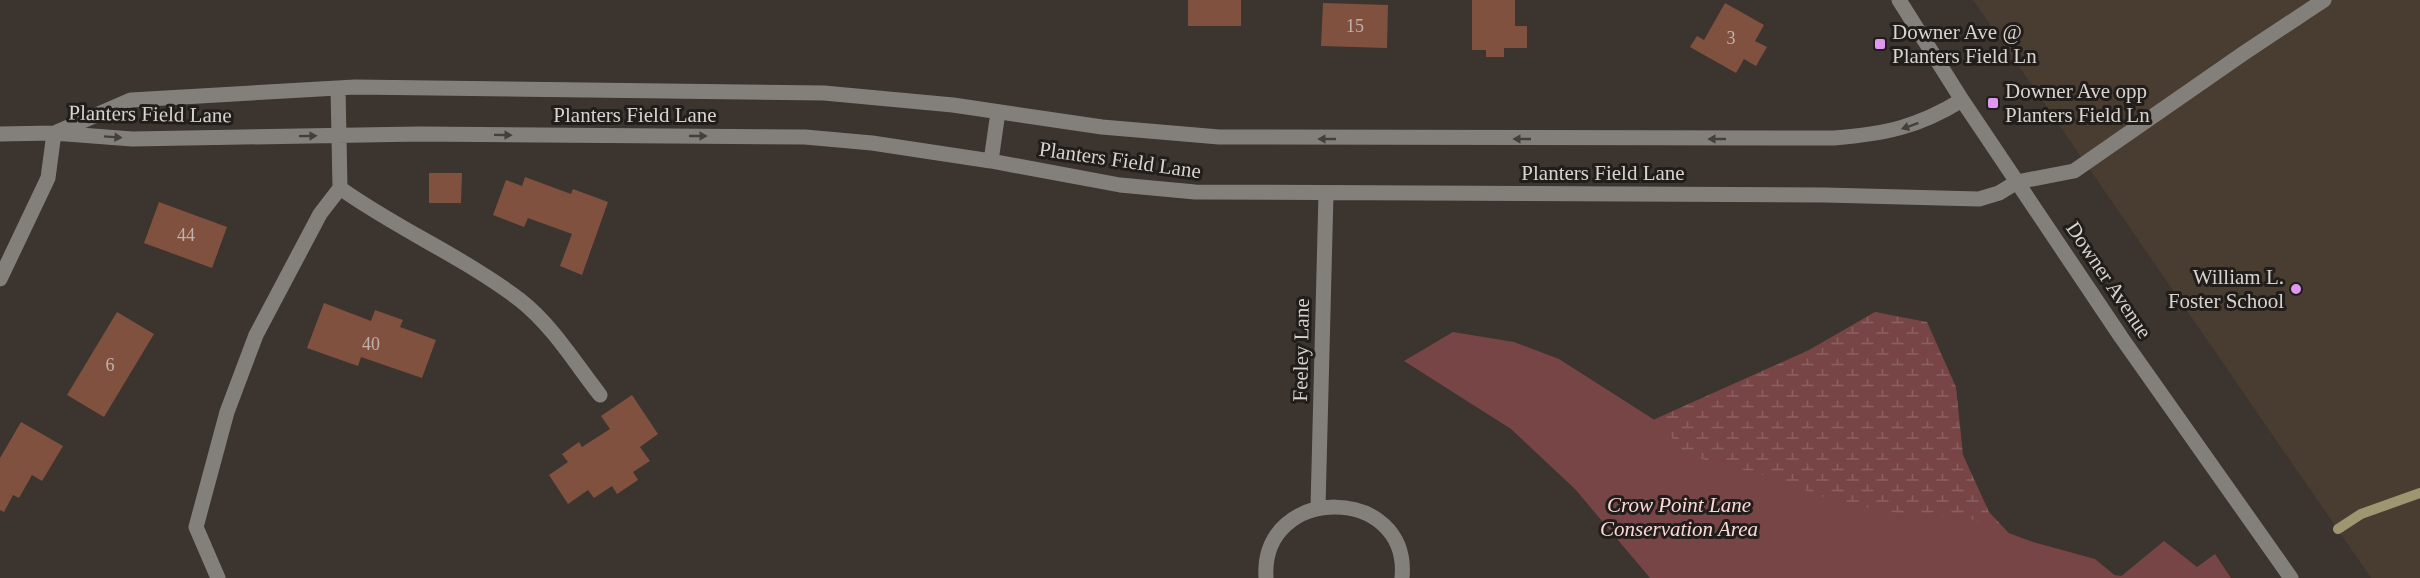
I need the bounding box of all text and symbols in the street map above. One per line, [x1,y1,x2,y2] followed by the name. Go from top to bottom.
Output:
[1346,16,1364,36] house number: 15
[1892,20,2037,68] place label: Downer Ave @ Planters Field Ln
[1727,28,1736,48] house number: 3
[1873,37,1887,51] marker: Downer Ave @ Planters Field Ln
[2005,79,2150,127] place label: Downer Ave opp Planters Field Ln
[1986,96,2000,110] marker: Downer Ave opp Planters Field Ln
[68,101,232,127] street label: Planters Field Lane
[553,103,717,127] street label: Planters Field Lane
[1901,122,1919,132] one-way arrow
[493,130,512,140] one-way arrow
[298,131,317,140] one-way arrow
[688,131,707,141] one-way arrow
[103,132,122,142] one-way arrow
[1317,134,1336,144] one-way arrow
[1512,134,1531,144] one-way arrow
[1707,134,1726,144] one-way arrow
[1037,137,1203,183] street label: Planters Field Lane
[1521,161,1685,185] street label: Planters Field Lane
[2061,217,2157,343] street label: Downer Avenue
[177,225,195,245] house number: 44
[2168,265,2284,313] place label: William L. Foster School
[2289,282,2303,296] marker: William L. Foster School
[1288,298,1314,402] street label: Feeley Lane
[362,334,380,354] house number: 40
[106,355,115,375] house number: 6
[1600,493,1758,541] park label: Crow Point Lane Conservation Area

